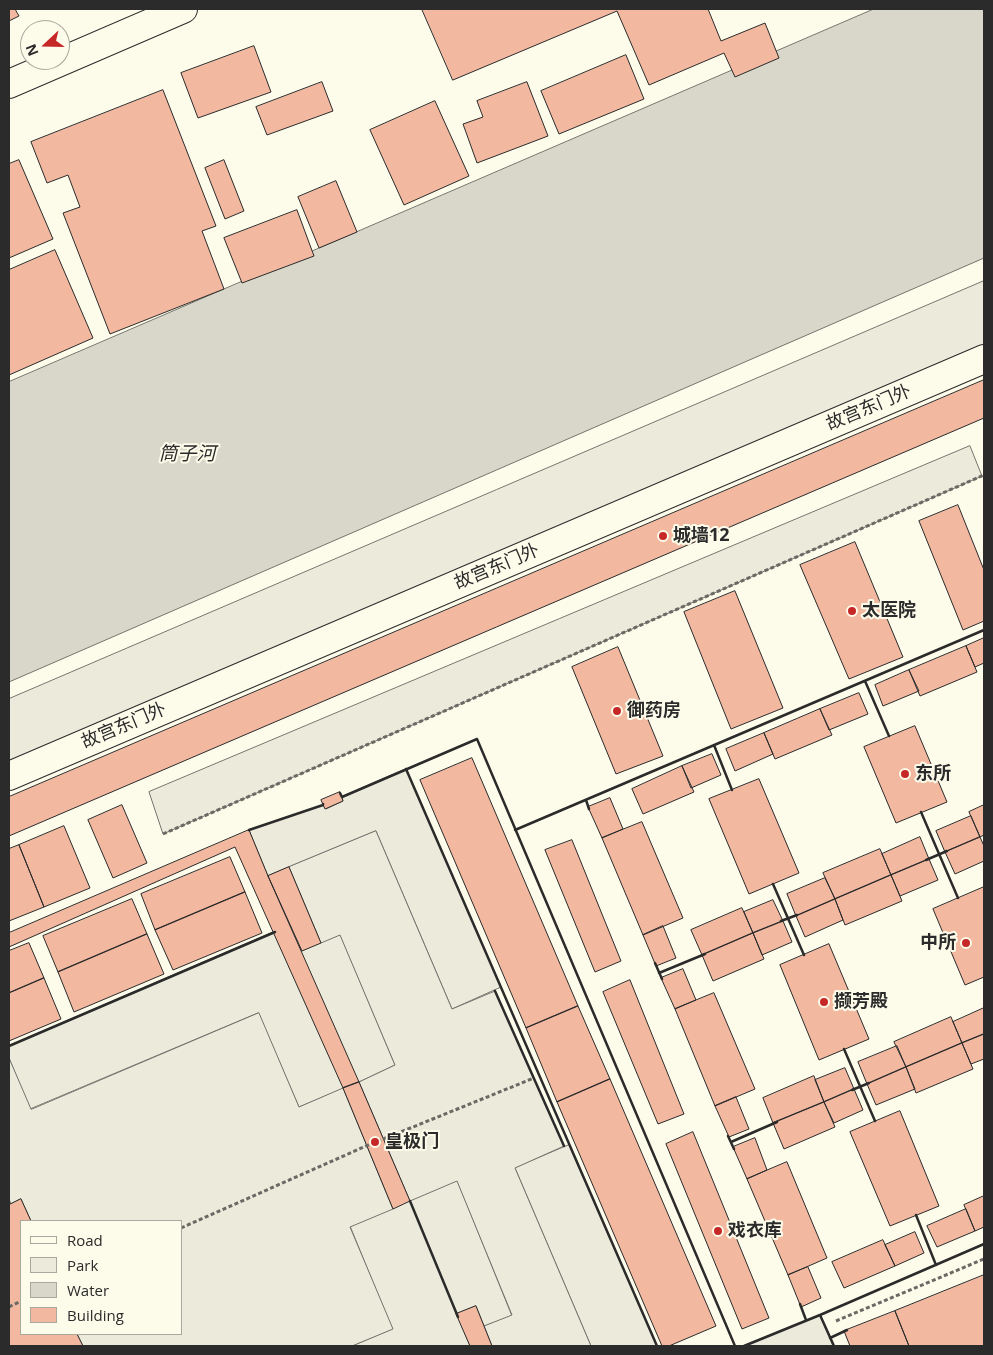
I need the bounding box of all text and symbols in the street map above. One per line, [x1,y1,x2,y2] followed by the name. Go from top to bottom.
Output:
[20,20,70,70] north arrow
[21,41,42,59] text: N
[823,380,915,436] street label: 故宫东门外
[159,444,215,466] water label: 筒子河
[673,525,730,547] place label: 城墙12
[657,530,669,542] marker: 城墙12
[451,539,543,595] street label: 故宫东门外
[862,600,916,622] place label: 太医院
[846,605,858,617] marker: 太医院
[78,698,170,754] street label: 故宫东门外
[627,700,681,722] place label: 御药房
[611,705,623,717] marker: 御药房
[915,763,951,785] place label: 东所
[899,768,911,780] marker: 东所
[920,932,956,954] place label: 中所
[960,937,972,949] marker: 中所
[834,991,888,1013] place label: 撷芳殿
[818,996,830,1008] marker: 撷芳殿
[385,1131,439,1153] place label: 皇极门
[369,1136,381,1148] marker: 皇极门
[20,1220,182,1335] legend
[728,1220,782,1242] place label: 戏衣库
[712,1225,724,1237] marker: 戏衣库
[67,1230,103,1250] text: Road
[67,1255,98,1275] text: Park
[67,1280,109,1300] text: Water
[67,1305,124,1325] text: Building

